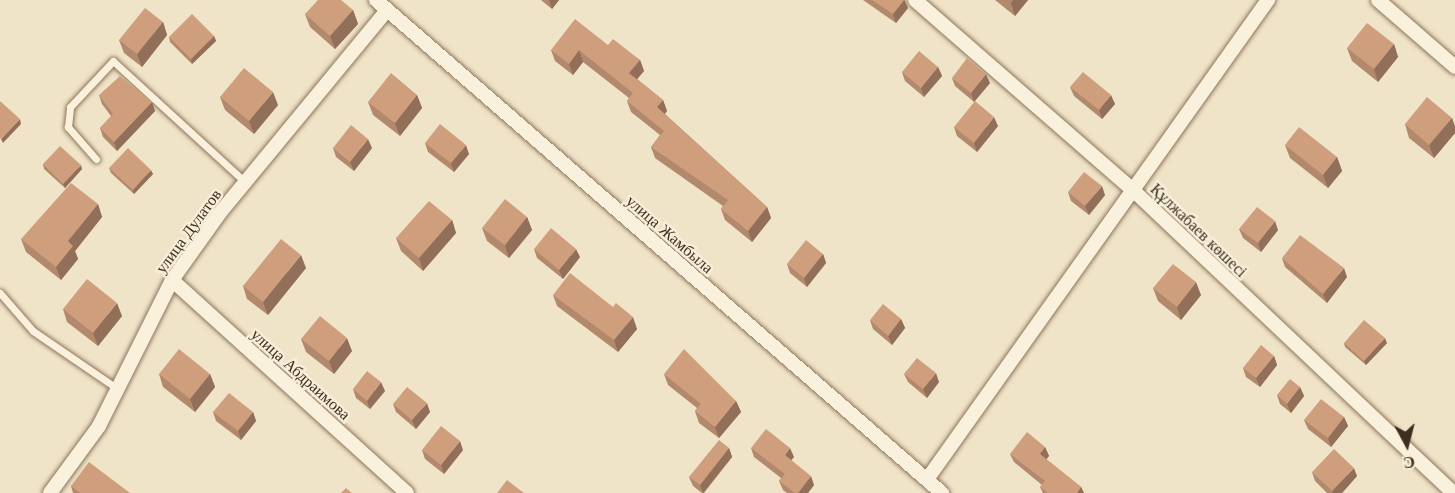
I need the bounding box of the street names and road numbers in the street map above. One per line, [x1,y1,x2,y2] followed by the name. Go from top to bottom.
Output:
[1147,179,1251,281] street label: Құлжабаев көшесі
[151,185,225,277] street label: улица Дулатов
[622,191,718,277] street label: улица Жамбыла
[247,324,355,424] street label: улица Абдраимова

